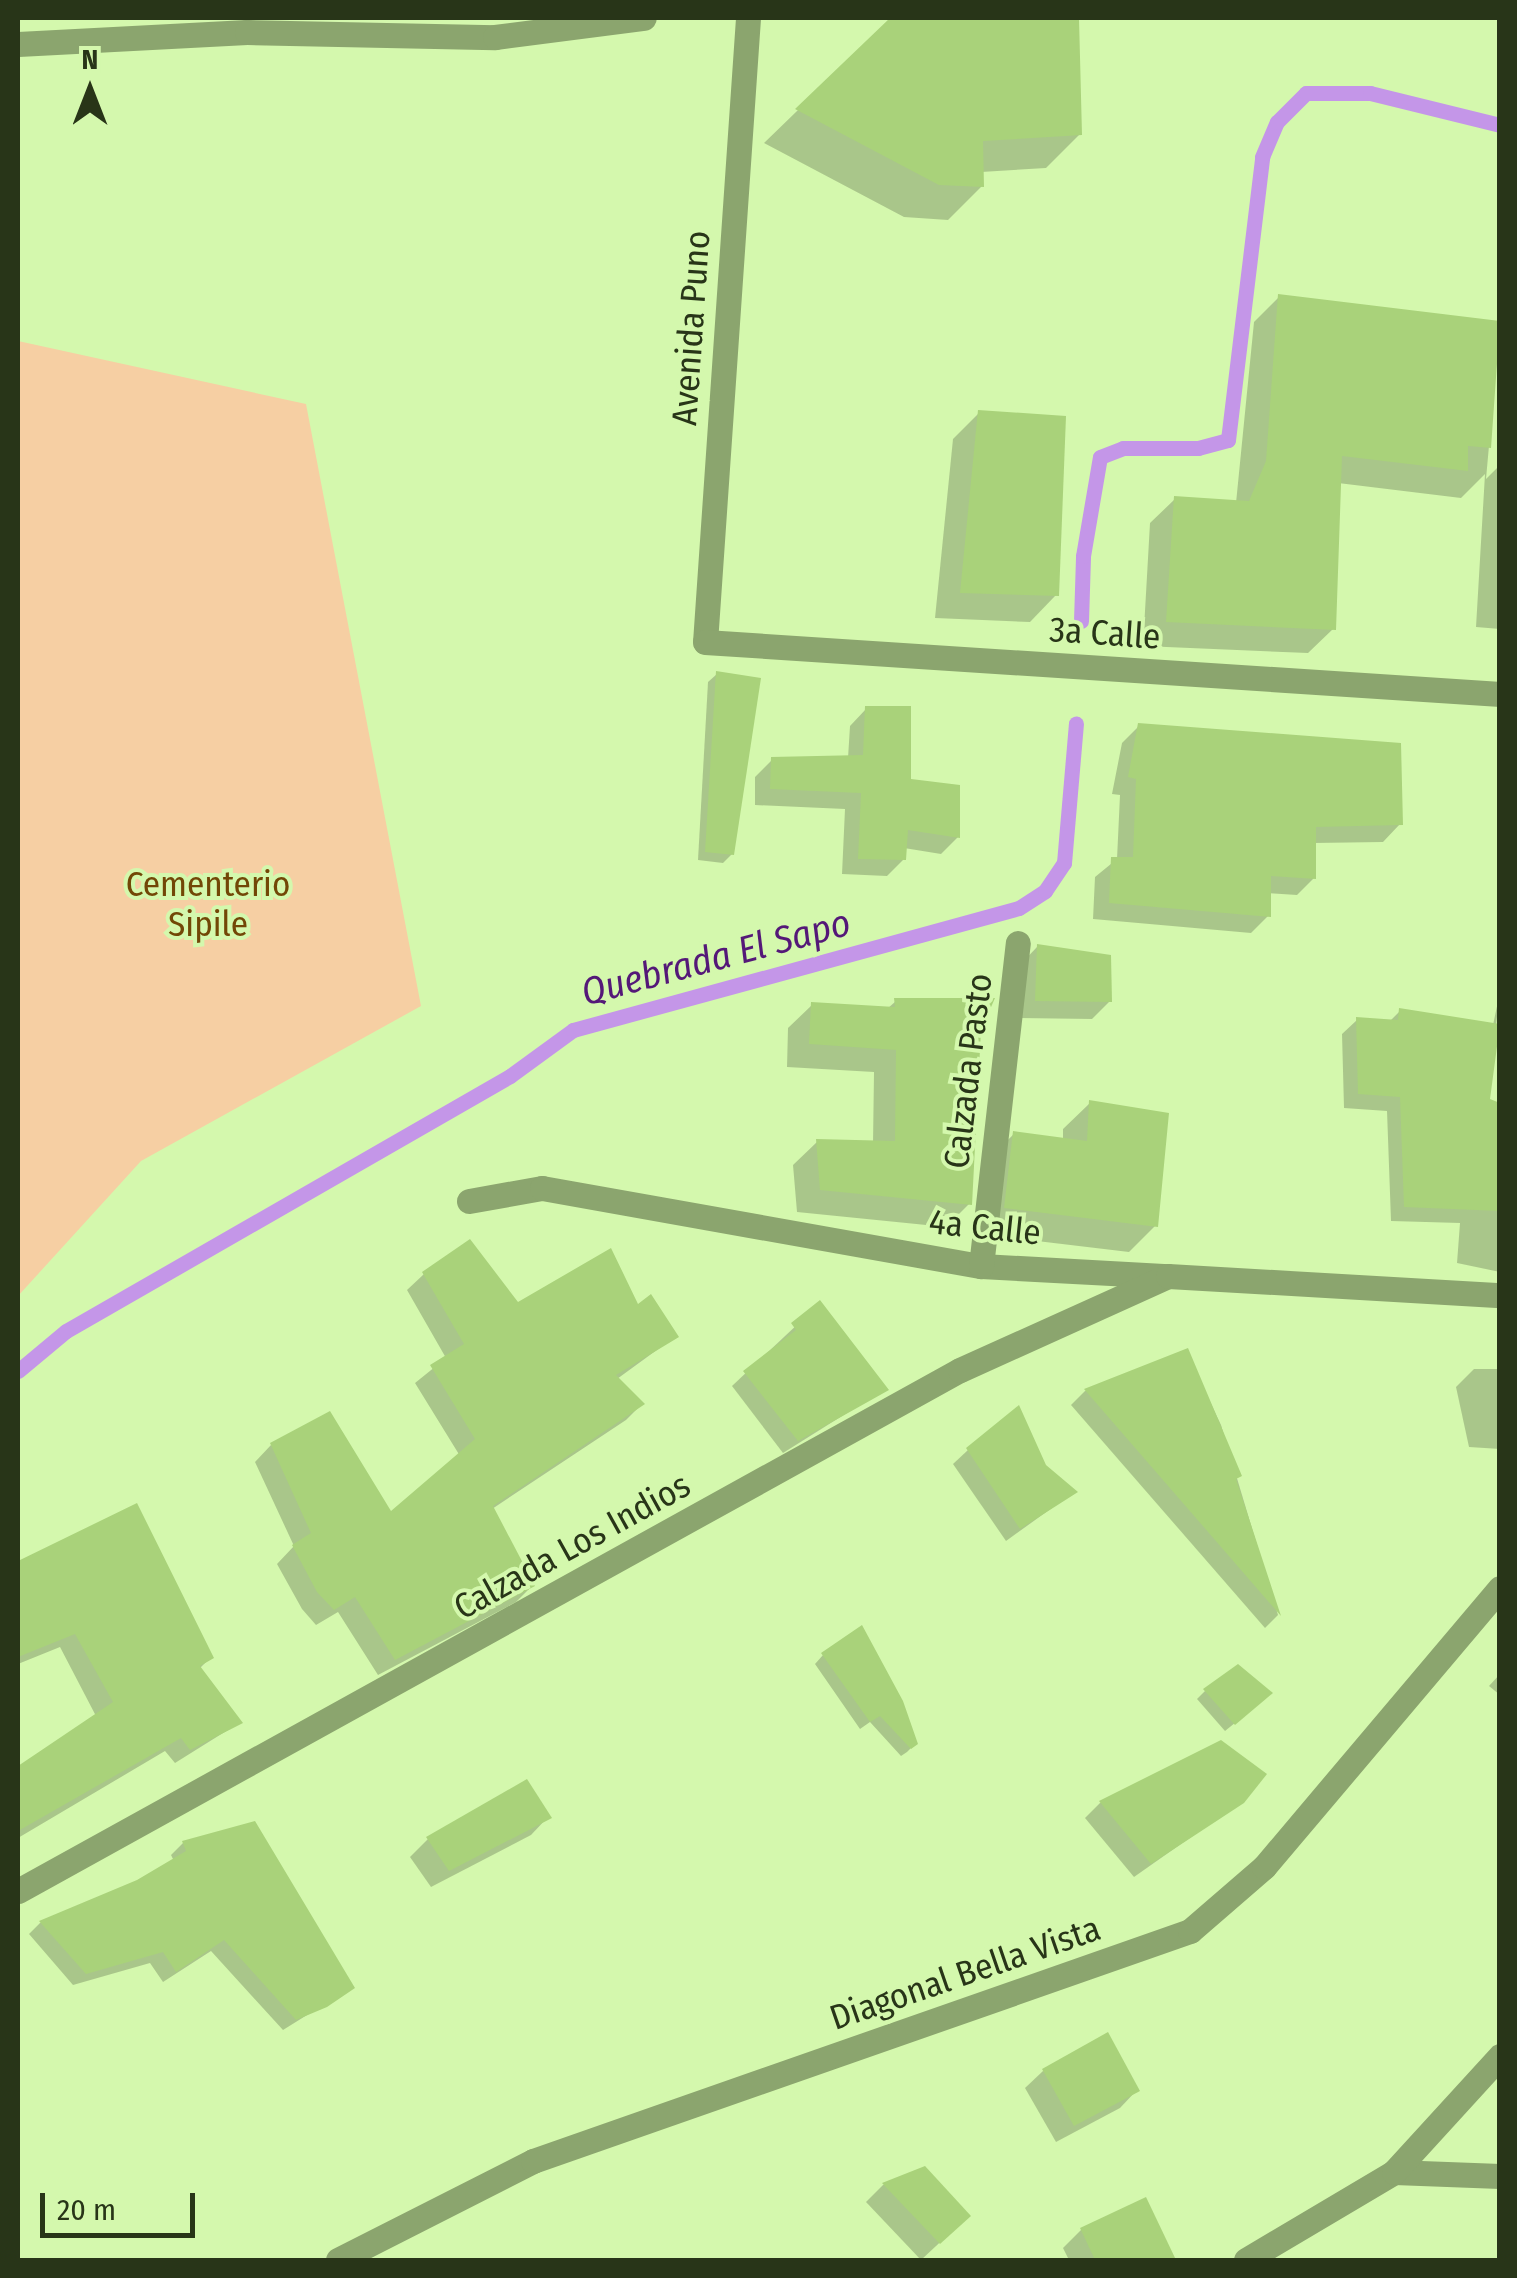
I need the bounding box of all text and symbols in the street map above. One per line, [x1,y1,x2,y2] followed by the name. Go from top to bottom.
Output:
[40,40,140,140] north arrow
[82,43,98,76] text: N
[663,229,719,427] street label: Avenida Puno
[1048,608,1162,658] street label: 3a Calle
[126,863,290,945] park label: Cementerio Sipile
[577,900,855,1016] water label: Quebrada El Sapo
[935,971,1001,1171] street label: Calzada Pasto
[927,1200,1043,1254] street label: 4a Calle
[447,1464,697,1628] street label: Calzada Los Indios
[824,1907,1106,2039] street label: Diagonal Bella Vista
[45,2173,200,2235] scale bar
[57,2192,116,2228] text: 20 m

